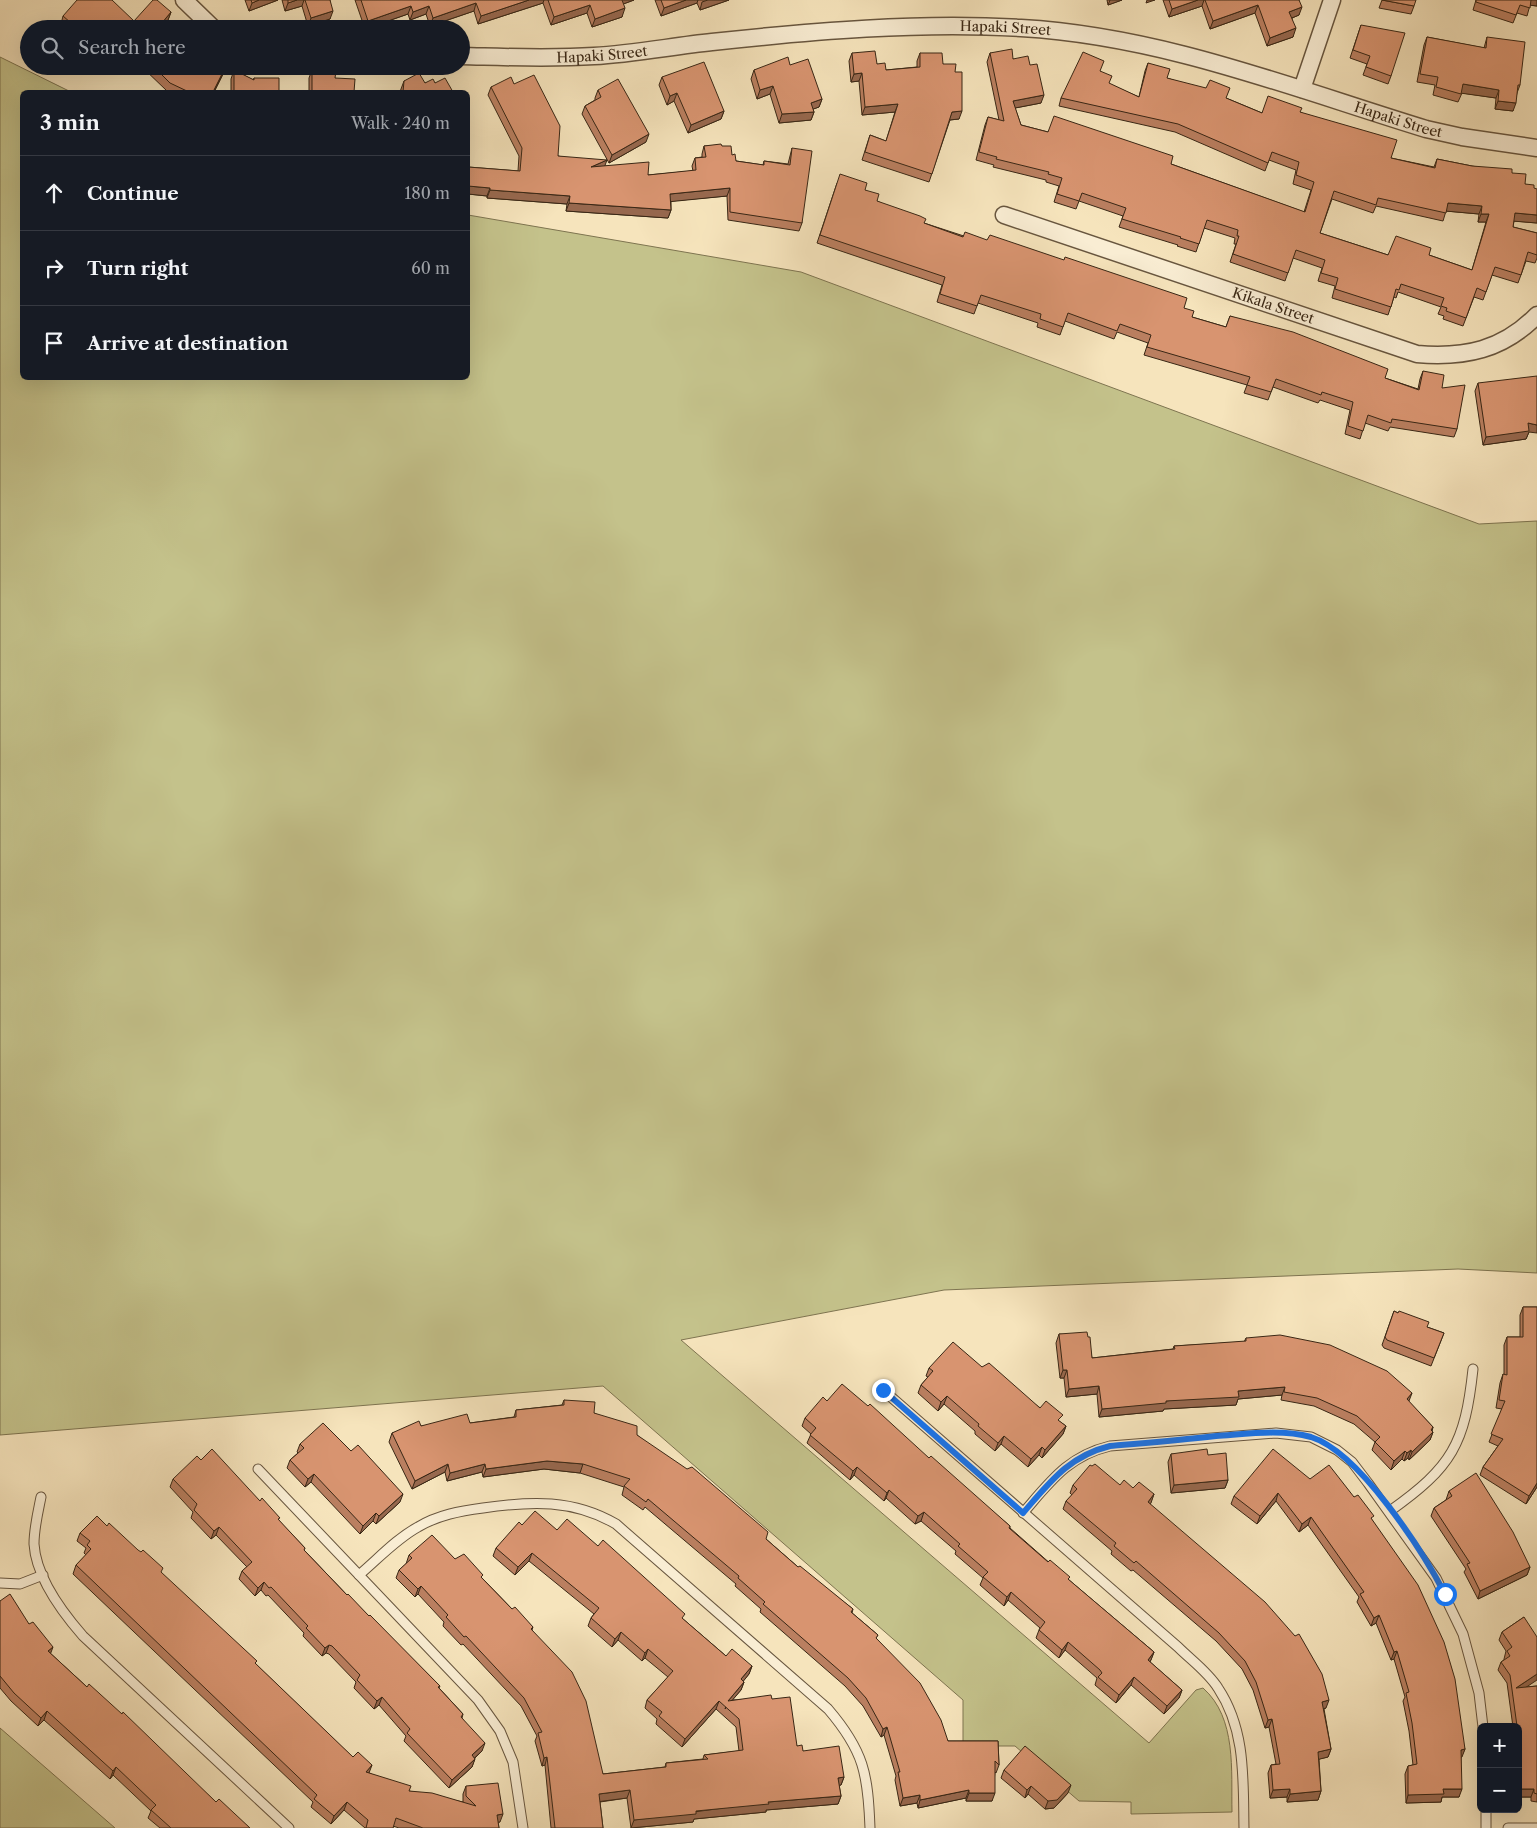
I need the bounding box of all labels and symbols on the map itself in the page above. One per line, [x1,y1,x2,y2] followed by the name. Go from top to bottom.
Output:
[960,17,1052,39] street label: Hapaki Street
[556,42,648,67] street label: Hapaki Street
[1352,98,1444,141] street label: Hapaki Street
[1230,283,1316,328] street label: Kikala Street
[872,1379,895,1402] route end
[1434,1583,1457,1606] route start

